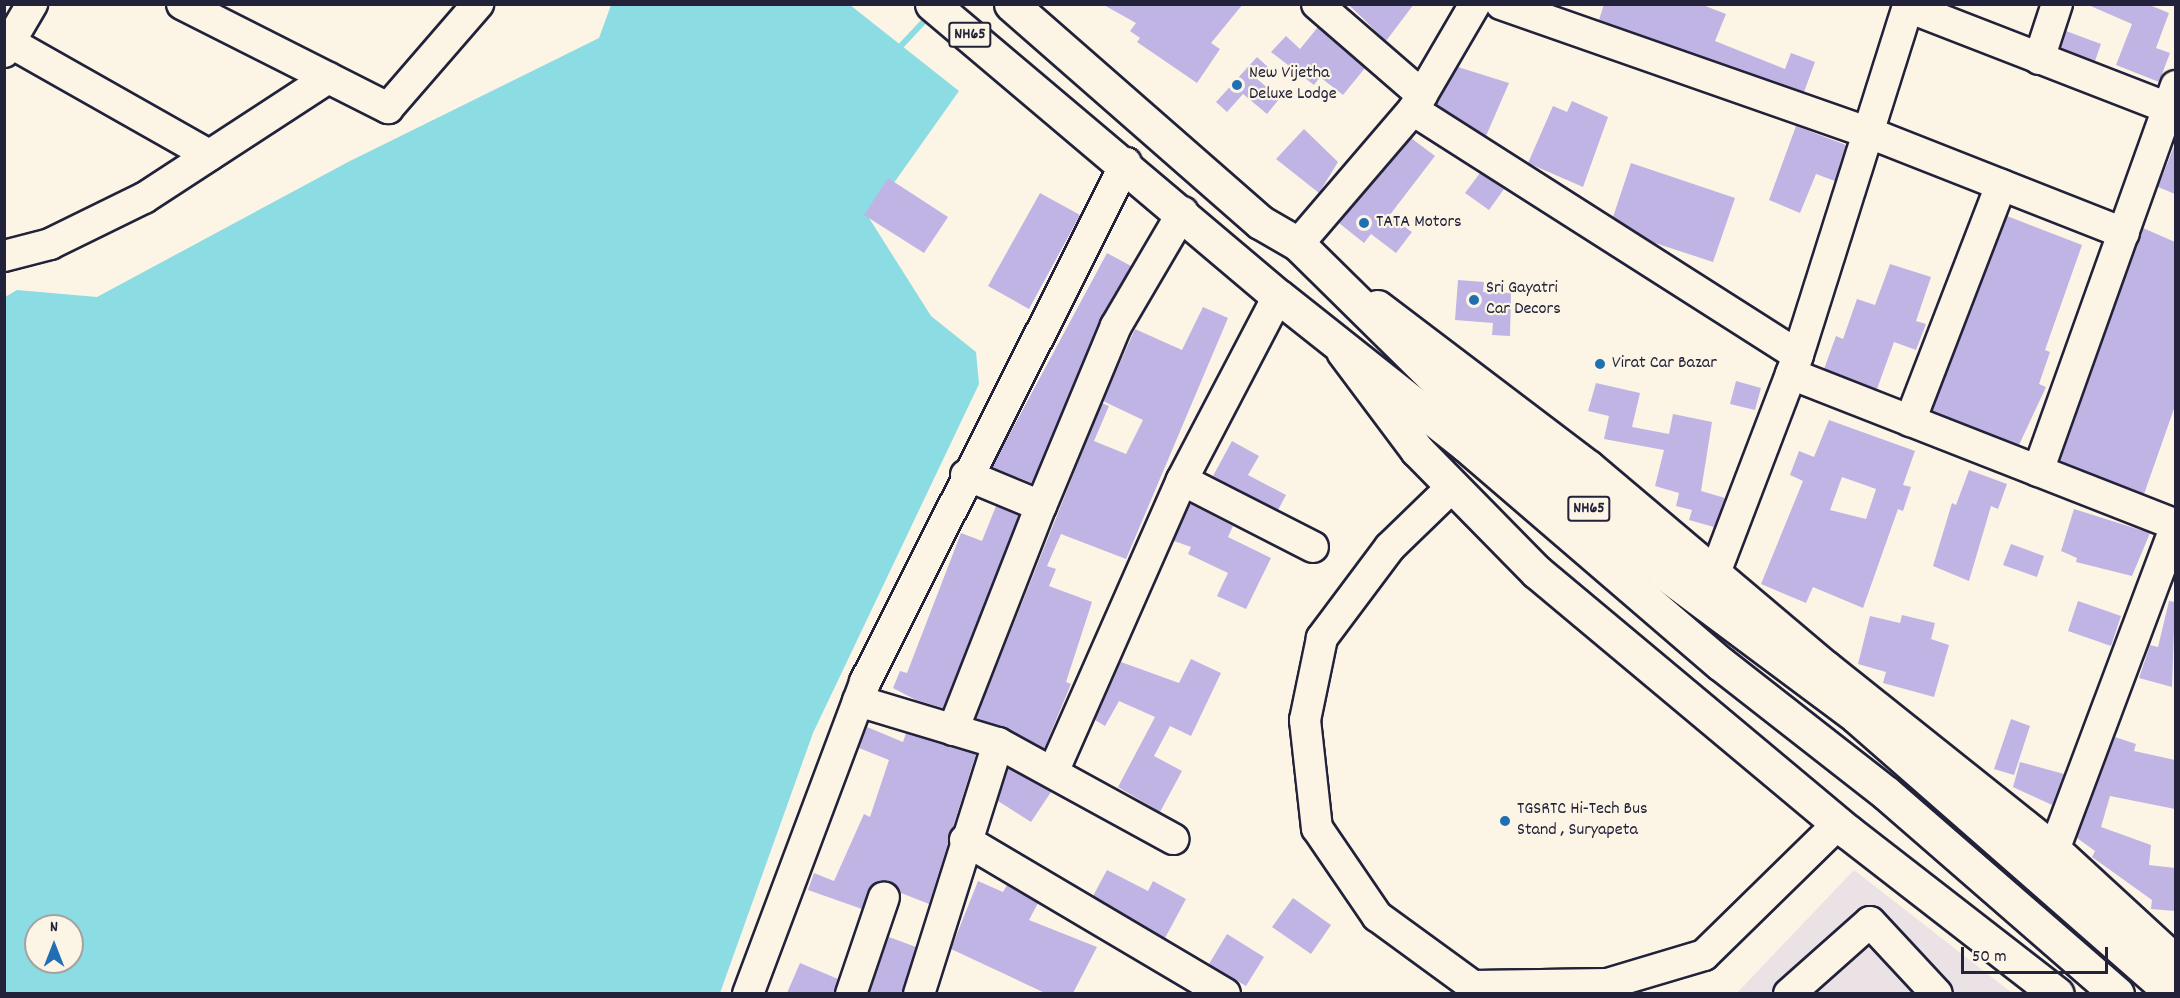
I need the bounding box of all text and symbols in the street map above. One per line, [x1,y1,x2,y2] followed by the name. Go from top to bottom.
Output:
[948,22,992,48] road number: NH65
[1249,64,1337,106] place label: New Vijetha Deluxe Lodge
[1230,78,1244,92] marker: New Vijetha Deluxe Lodge
[1376,212,1462,234] place label: TATA Motors
[1357,216,1371,230] marker: TATA Motors
[1486,279,1561,322] place label: Sri Gayatri Car Decors
[1467,293,1481,307] marker: Sri Gayatri Car Decors
[1612,353,1717,375] place label: Virat Car Bazar
[1593,357,1607,371] marker: Virat Car Bazar
[1566,496,1612,522] road number: NH65
[1517,800,1647,842] place label: TGSRTC Hi-Tech Bus Stand , Suryapeta
[1498,814,1512,828] marker: TGSRTC Hi-Tech Bus Stand , Suryapeta
[24,914,84,974] north arrow
[50,916,58,939] text: N
[1964,935,2111,973] scale bar
[1972,945,2007,970] text: 50 m

